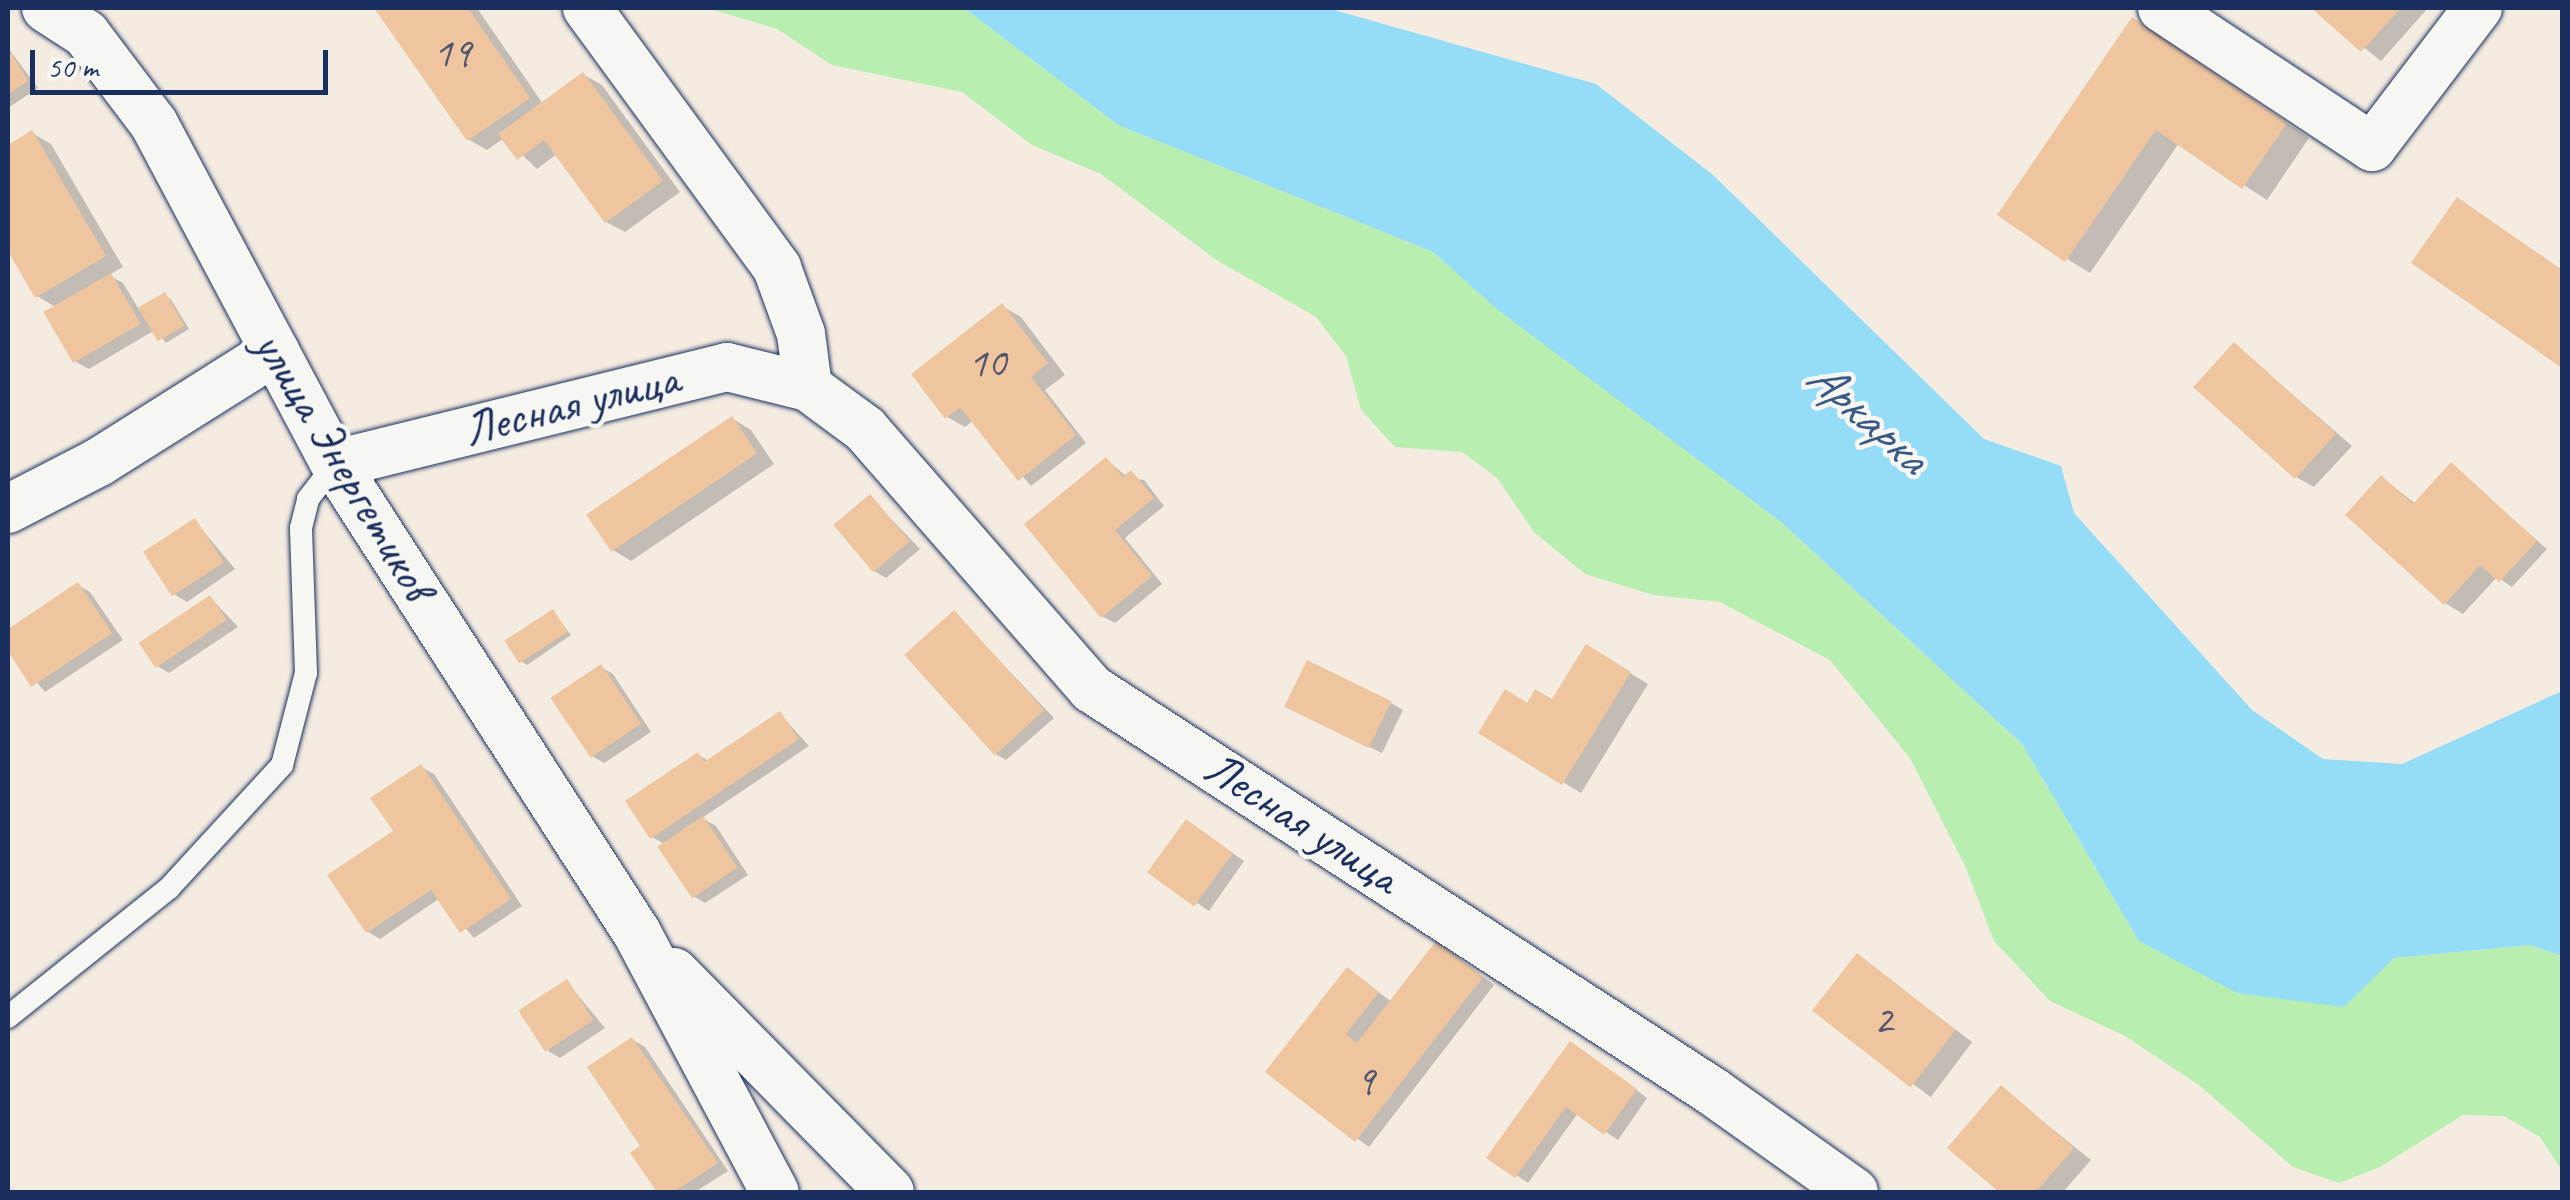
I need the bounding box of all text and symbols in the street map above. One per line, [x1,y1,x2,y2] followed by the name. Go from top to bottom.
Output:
[433,28,471,78] house number: 19
[35,30,332,92] scale bar
[47,48,98,86] text: 50 m
[242,322,446,608] street label: улица Энергетиков
[968,338,1006,388] house number: 10
[1795,346,1941,486] water label: Аркарка
[458,350,684,458] street label: Лесная улица
[1194,738,1410,906] street label: Лесная улица
[1874,995,1892,1045] house number: 2
[1356,1056,1374,1106] house number: 9

